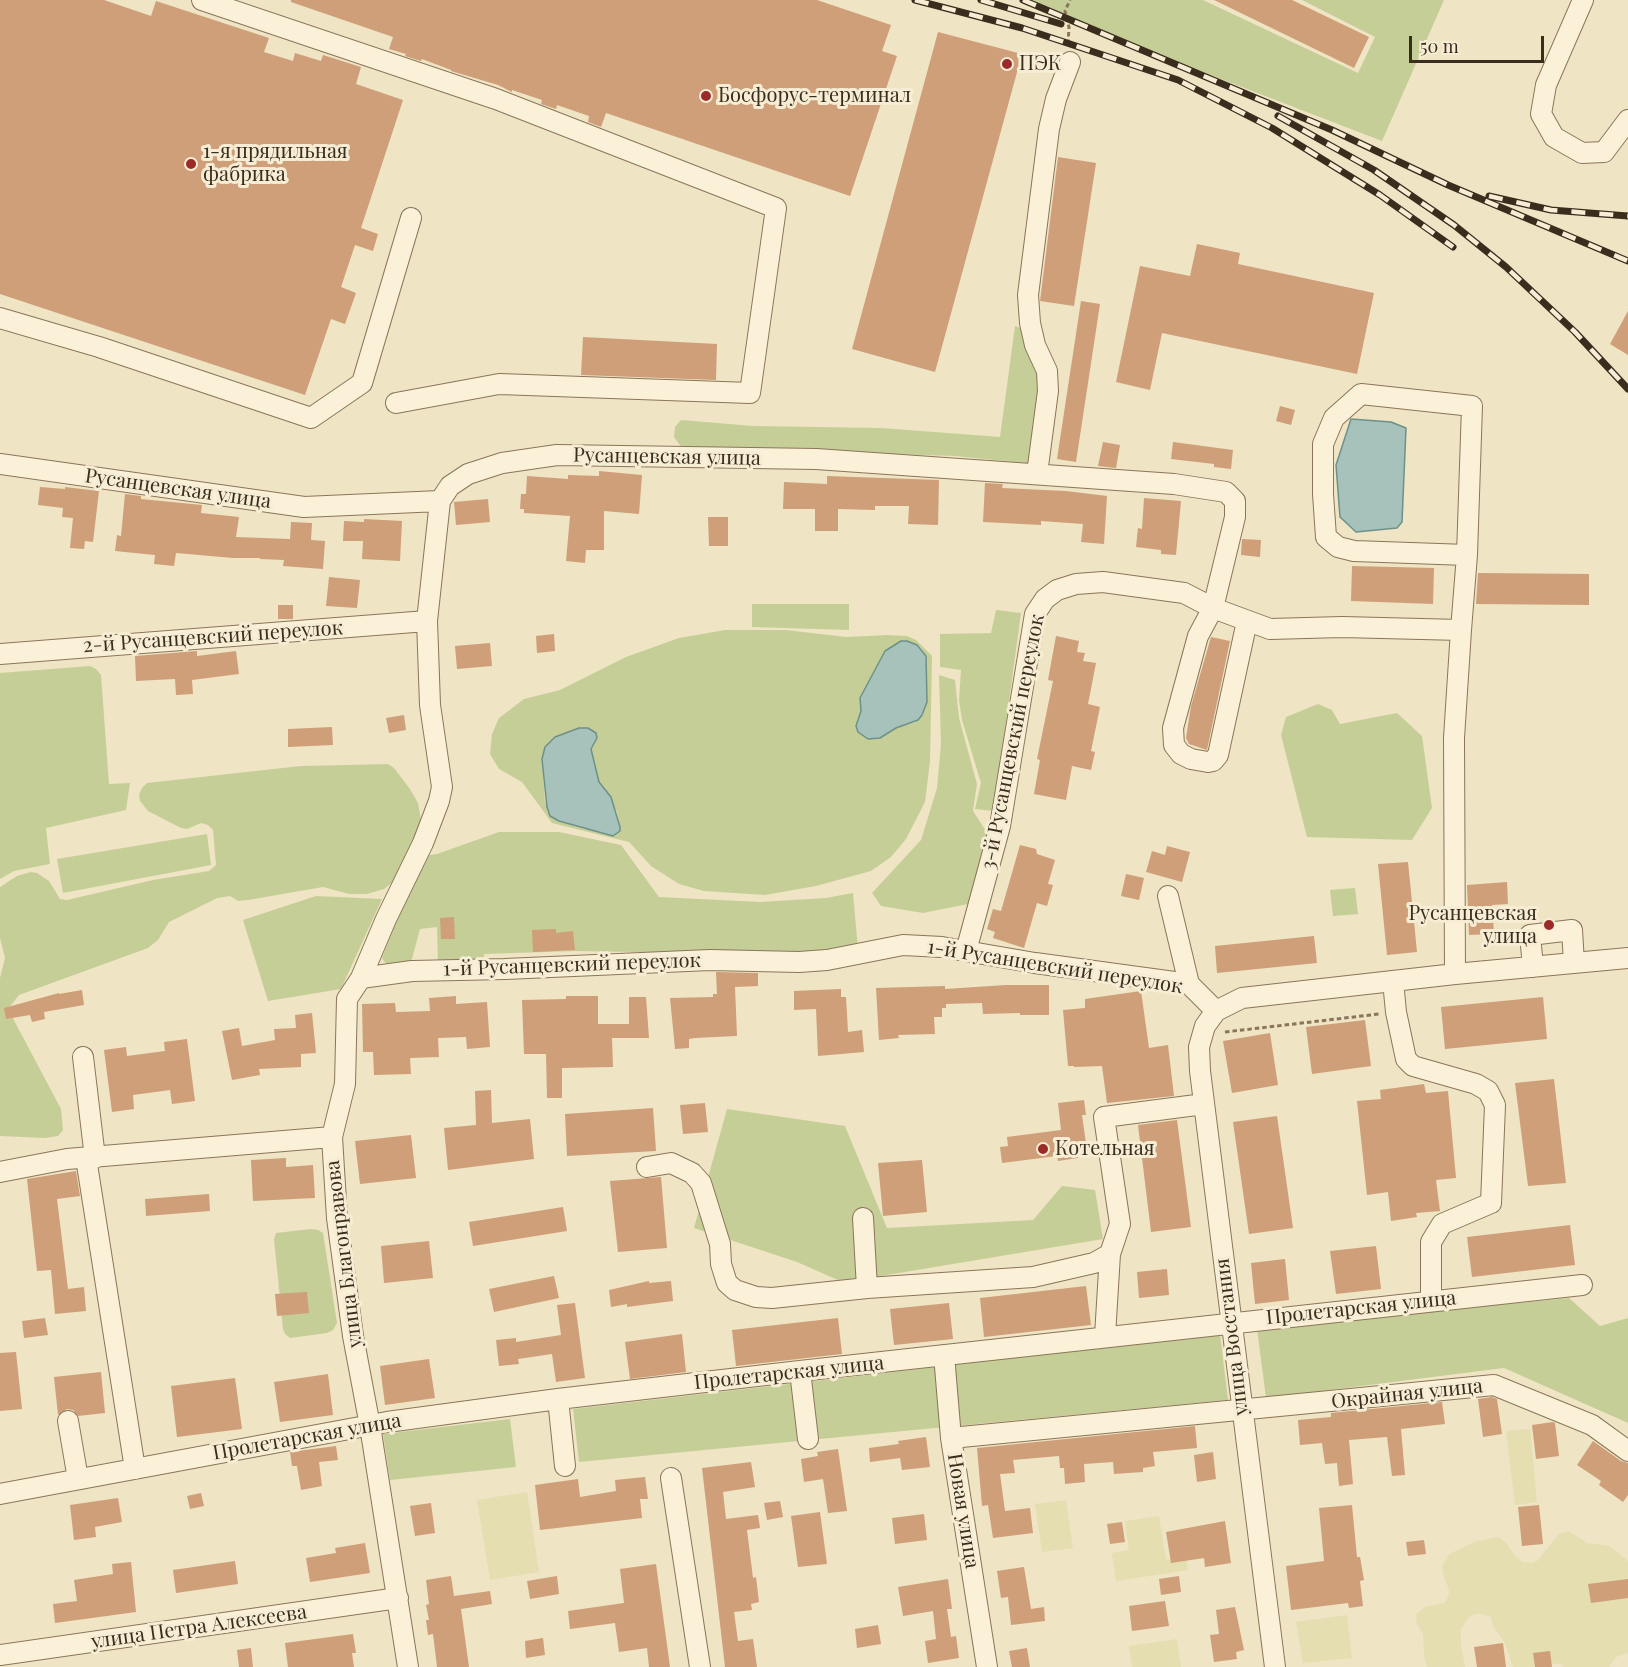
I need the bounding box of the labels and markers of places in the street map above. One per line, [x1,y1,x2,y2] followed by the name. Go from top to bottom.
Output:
[1019,52,1061,76] place label: ПЭК
[1000,57,1014,71] marker: ПЭК
[718,84,911,108] place label: Босфорус-терминал
[699,89,713,103] marker: Босфорус-терминал
[203,140,348,187] place label: 1-я прядильная фабрика
[184,157,198,171] marker: 1-я прядильная фабрика
[1408,902,1537,949] place label: Русанцевская улица
[1542,918,1556,932] marker: Русанцевская улица
[1055,1137,1155,1161] place label: Котельная
[1036,1142,1050,1156] marker: Котельная

